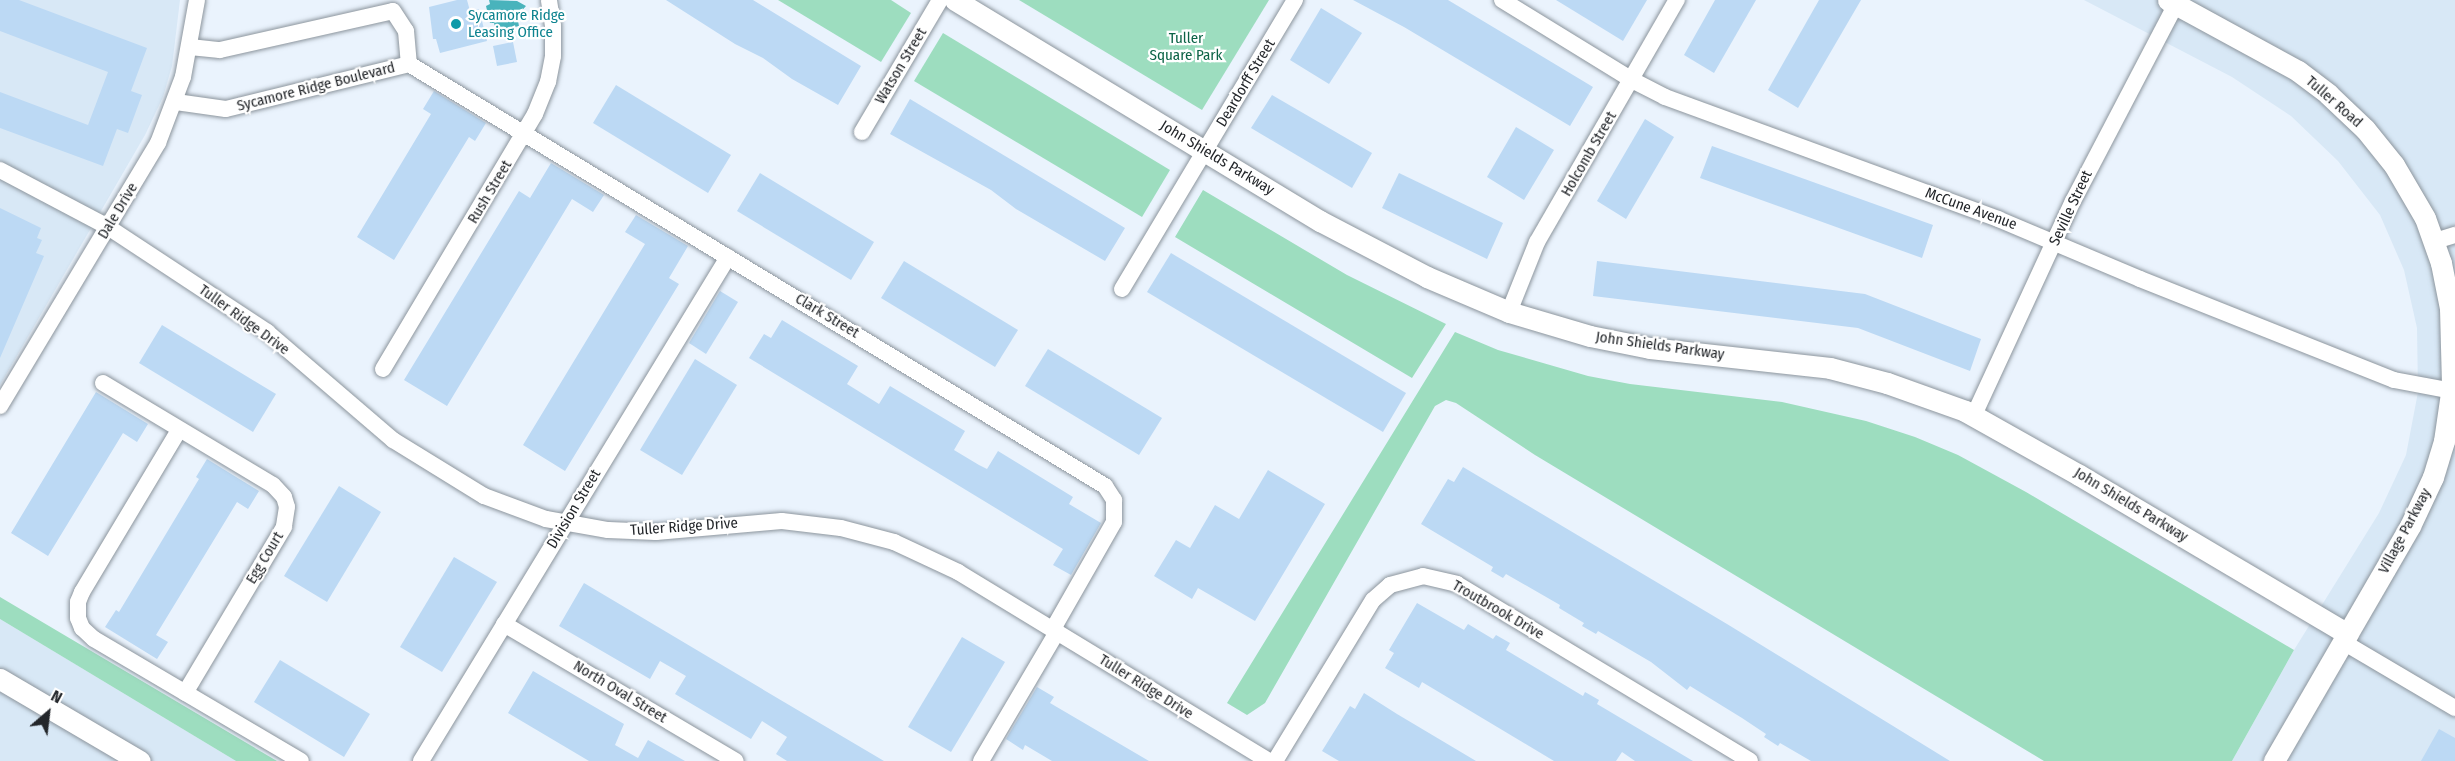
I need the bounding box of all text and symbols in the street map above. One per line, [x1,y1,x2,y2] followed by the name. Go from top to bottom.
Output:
[468,6,565,41] place label: Sycamore Ridge Leasing Office
[449,17,463,31] marker: Sycamore Ridge Leasing Office
[871,25,931,107] street label: Watson Street
[1149,29,1223,64] park label: Tuller Square Park
[1213,36,1279,130] street label: Deardorff Street
[235,59,397,115] street label: Sycamore Ridge Boulevard
[2302,72,2366,132] street label: Tuller Road
[1558,108,1620,200] street label: Holcomb Street
[1157,117,1277,199] street label: John Shields Parkway
[464,157,516,227] street label: Rush Street
[2046,168,2096,248] street label: Seville Street
[94,180,142,242] street label: Dale Drive
[1923,184,2019,234] street label: McCune Avenue
[195,281,293,359] street label: Tuller Ridge Drive
[792,290,862,342] street label: Clark Street
[1594,328,1726,364] street label: John Shields Parkway
[2071,464,2191,546] street label: John Shields Parkway
[543,466,605,552] street label: Division Street
[2375,485,2435,577] street label: Village Parkway
[630,514,738,540] street label: Tuller Ridge Drive
[242,529,288,587] street label: Egg Court
[1449,577,1547,643] street label: Troutbrook Drive
[1096,651,1196,723] street label: Tuller Ridge Drive
[570,657,670,727] street label: North Oval Street
[18,683,78,743] north arrow
[48,686,65,707] text: N

